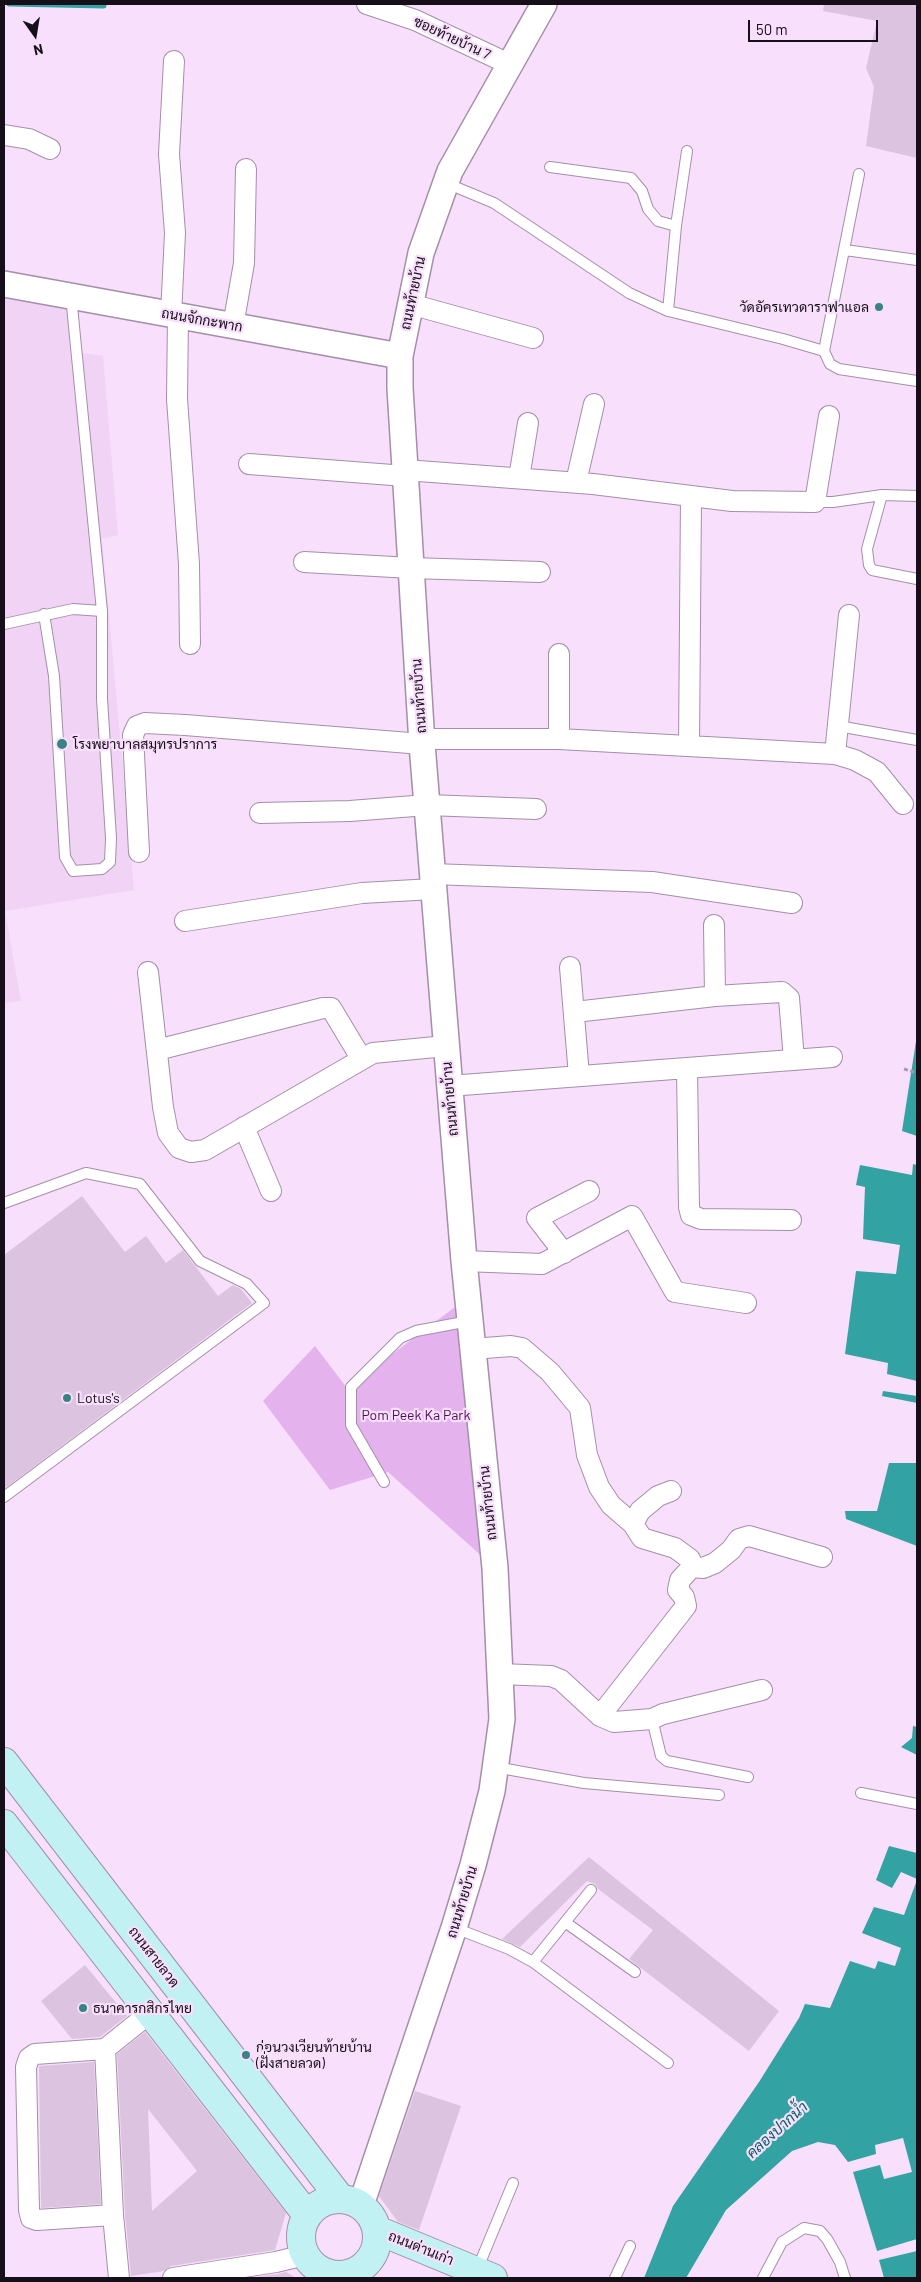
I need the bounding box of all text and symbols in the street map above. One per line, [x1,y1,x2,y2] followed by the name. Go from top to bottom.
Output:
[10,10,60,60] north arrow
[751,10,881,42] scale bar
[411,13,493,63] street label: ซอยท้ายบ้าน 7
[756,20,788,38] text: 50 m
[32,41,45,59] text: N
[397,255,429,331] street label: ถนนท้ายบ้าน
[739,299,869,315] place label: วัดอัครเทวดาราฟาแอล
[873,301,885,313] marker: วัดอัครเทวดาราฟาแอล
[160,305,244,335] street label: ถนนจักกะพาก
[408,658,430,734] street label: ถนนท้ายบ้าน
[73,736,217,752] place label: โรงพยาบาลสมุทรปราการ
[55,737,69,751] marker: โรงพยาบาลสมุทรปราการ
[438,1061,462,1137] street label: ถนนท้ายบ้าน
[77,1390,120,1406] place label: Lotus's
[61,1392,73,1404] marker: Lotus's
[362,1407,470,1423] park label: Pom Peek Ka Park
[476,1465,500,1541] street label: ถนนท้ายบ้าน
[443,1864,481,1940] street label: ถนนท้ายบ้าน
[125,1923,183,1991] street label: ถนนสายลวด
[93,2000,192,2016] place label: ธนาคารกสิกรไทย
[77,2002,89,2014] marker: ธนาคารกสิกรไทย
[256,2039,372,2072] place label: ก่อนวงเวียนท้ายบ้าน (ฝั่งสายลวด)
[240,2049,252,2061] marker: ก่อนวงเวียนท้ายบ้าน (ฝั่งสายลวด)
[743,2098,811,2162] water label: คลองปากน้ำ
[386,2227,456,2269] street label: ถนนด่านเก่า

